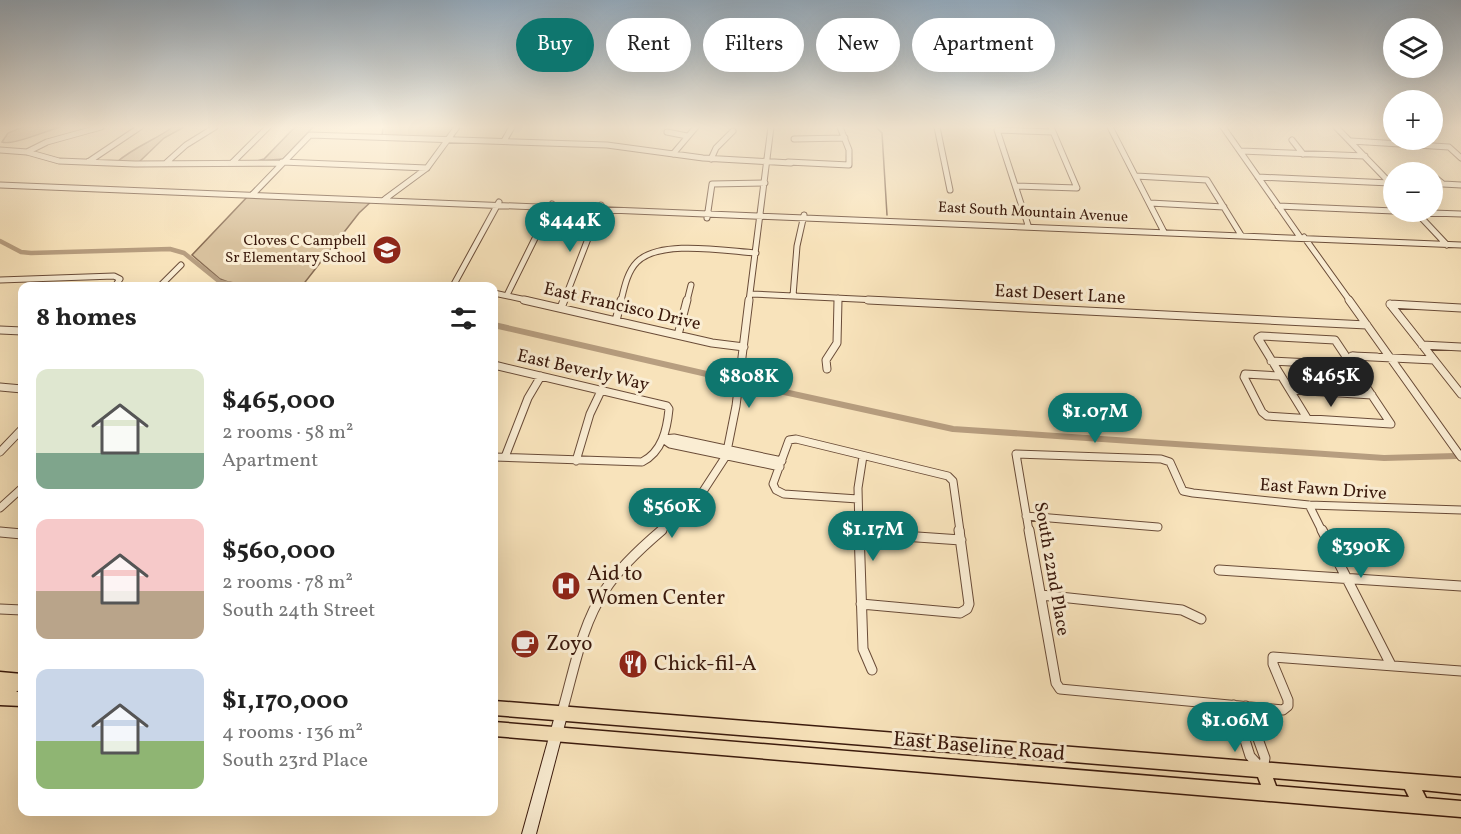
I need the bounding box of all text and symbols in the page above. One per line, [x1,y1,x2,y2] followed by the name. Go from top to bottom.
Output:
[516,18,594,72] chip: Buy
[606,18,691,72] chip: Rent
[703,18,804,72] chip: Filters
[816,18,900,72] chip: New
[912,18,1055,72] chip: Apartment
[1383,18,1443,222] map controls
[1383,18,1443,78] button: layers
[1383,90,1443,150] button: +
[1383,162,1443,222] button: −
[937,198,1129,228] street label: East South Mountain Avenue
[528,202,612,253] pin: $444K
[539,207,601,235] text: $444K
[225,231,366,269] place label: Cloves C Campbell Sr Elementary School
[371,234,403,266] school or university icon: Cloves C Campbell Sr Elementary School
[541,277,703,337] street label: East Francisco Drive
[994,279,1126,311] street label: East Desert Lane
[36,300,137,336] text: 8 homes
[447,302,480,335] icon: filters
[514,344,652,398] street label: East Beverly Way
[1289,357,1373,408] pin: $465K
[707,358,791,409] pin: $808K
[1302,362,1360,390] text: $465K
[719,363,779,391] text: $808K
[222,383,335,419] text: $465,000
[84,393,156,465] icon: home
[1046,393,1144,444] pin: $1.07M
[1062,398,1128,426] text: $1.07M
[222,419,353,447] text: 2 rooms · 58 m²
[222,447,318,475] text: Apartment
[1259,473,1387,507] street label: East Fawn Drive
[630,488,714,539] pin: $560K
[643,493,701,521] text: $560K
[1027,500,1075,638] street label: South 22nd Place
[824,511,922,562] pin: $1.17M
[842,516,904,544] text: $1.17M
[1319,528,1403,579] pin: $390K
[222,533,335,569] text: $560,000
[1331,533,1391,561] text: $390K
[84,543,156,615] icon: home
[587,560,725,613] place label: Aid to Women Center
[222,569,353,597] text: 2 rooms · 78 m²
[550,570,582,602] hospital icon: Aid to Women Center
[222,597,375,625] text: South 24th Street
[509,628,541,660] cafe icon: Zoyo
[546,630,593,659] place label: Zoyo
[617,648,649,680] restaurant icon: Chick-fil-A
[654,650,757,679] place label: Chick-fil-A
[222,683,349,719] text: $1,170,000
[84,693,156,765] icon: home
[1186,702,1284,753] pin: $1.06M
[1201,707,1269,735] text: $1.06M
[222,719,363,747] text: 4 rooms · 136 m²
[892,725,1066,769] street label: East Baseline Road
[222,747,368,775] text: South 23rd Place

